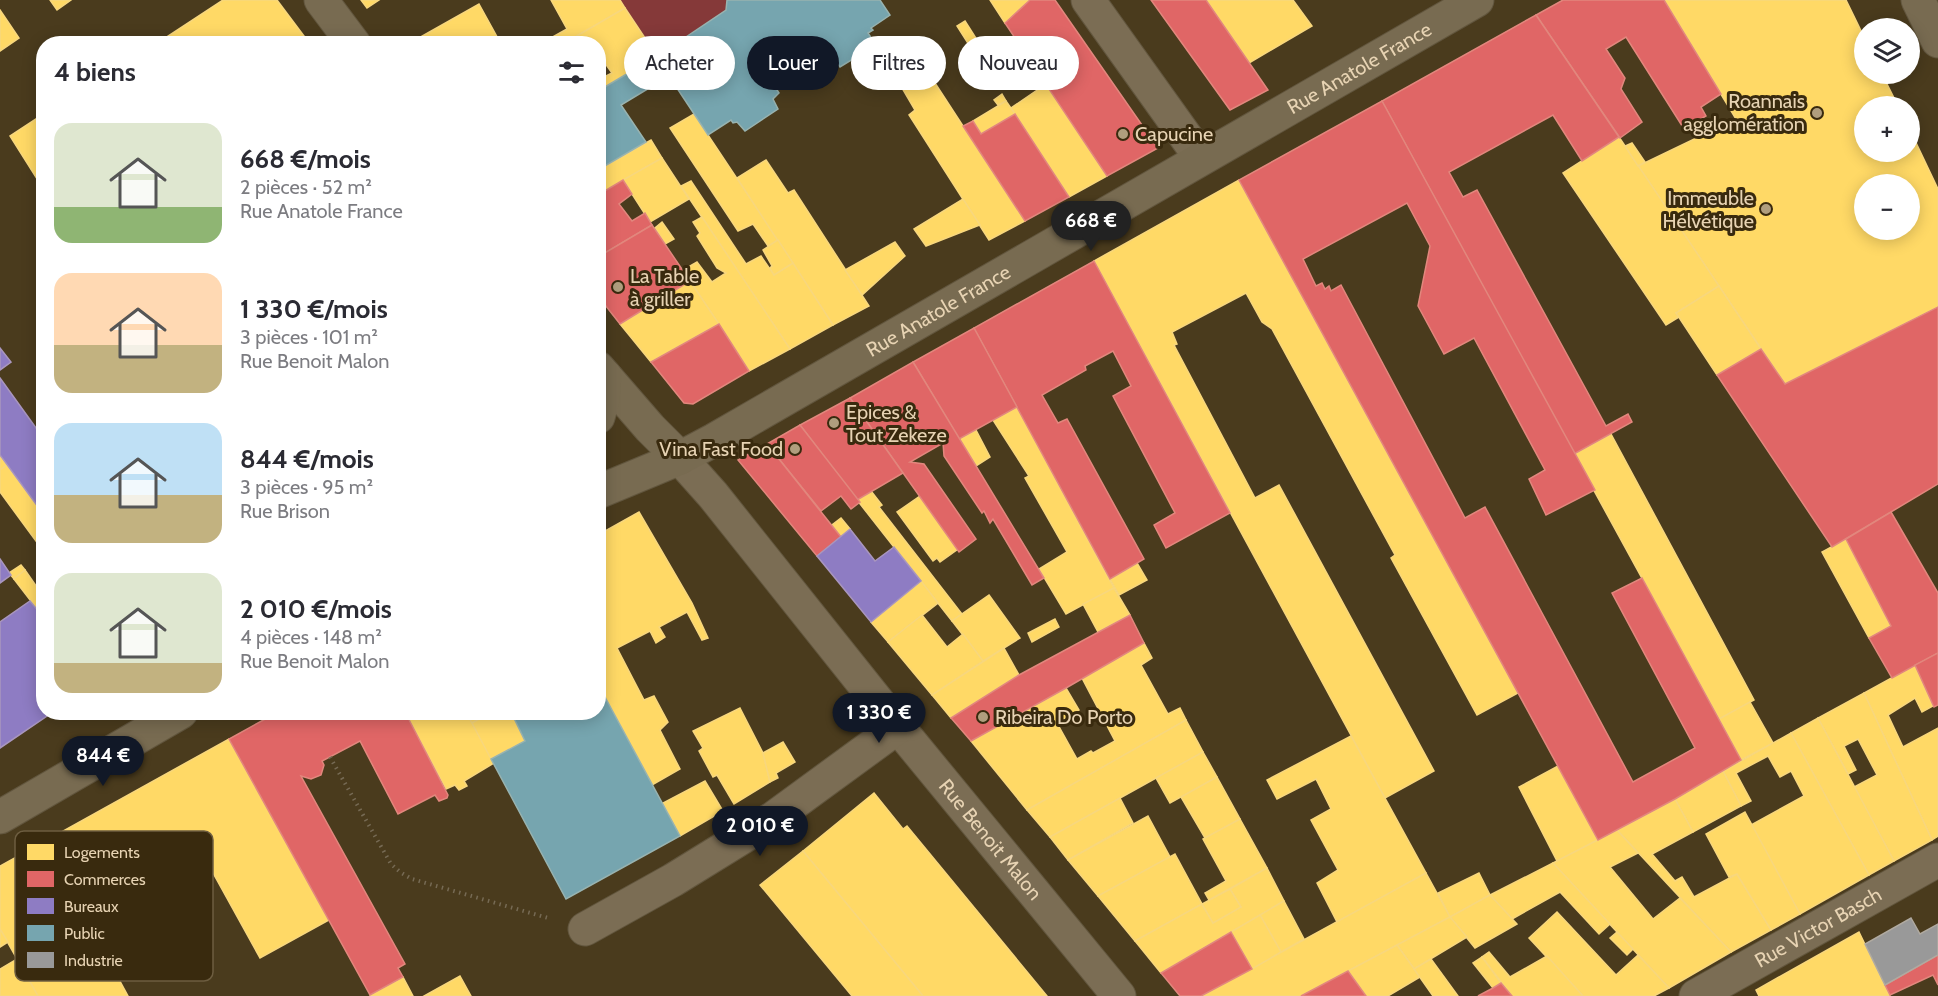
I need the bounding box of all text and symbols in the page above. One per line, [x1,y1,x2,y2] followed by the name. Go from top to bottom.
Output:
[1283,17,1436,119] street label: Rue Anatole France
[1854,18,1920,240] map controls
[1854,18,1920,84] button: layers
[624,36,735,90] chip: Acheter
[747,36,839,90] chip: Louer
[851,36,946,90] chip: Filtres
[958,36,1079,90] chip: Nouveau
[54,56,136,88] text: 4 biens
[555,56,588,89] icon: filters
[1683,89,1805,136] place label: Roannais agglomération
[1854,96,1920,162] button: +
[1810,106,1824,120] marker: Roannais agglomération
[1135,122,1213,146] place label: Capucine
[1116,127,1130,141] marker: Capucine
[240,143,371,175] text: 668 €/mois
[102,147,174,219] icon: home
[1854,174,1920,240] button: −
[240,175,372,199] text: 2 pièces · 52 m²
[1663,186,1754,233] place label: Immeuble Hélvétique
[240,199,403,223] text: Rue Anatole France
[1049,201,1133,252] pin: 668 €
[1759,202,1773,216] marker: Immeuble Hélvétique
[1065,208,1117,232] text: 668 €
[862,260,1015,362] street label: Rue Anatole France
[630,264,699,311] place label: La Table à griller
[611,280,625,294] marker: La Table à griller
[240,293,388,325] text: 1 330 €/mois
[102,297,174,369] icon: home
[240,325,378,349] text: 3 pièces · 101 m²
[240,349,389,373] text: Rue Benoit Malon
[846,400,947,447] place label: Epices & Tout Zekeze
[827,416,841,430] marker: Epices & Tout Zekeze
[659,437,783,461] place label: Vina Fast Food
[788,442,802,456] marker: Vina Fast Food
[240,443,374,475] text: 844 €/mois
[102,447,174,519] icon: home
[240,475,373,499] text: 3 pièces · 95 m²
[240,499,330,523] text: Rue Brison
[240,593,392,625] text: 2 010 €/mois
[102,597,174,669] icon: home
[240,625,382,649] text: 4 pièces · 148 m²
[240,649,389,673] text: Rue Benoit Malon
[824,693,934,744] pin: 1 330 €
[847,700,911,724] text: 1 330 €
[995,705,1133,729] place label: Ribeira Do Porto
[976,710,990,724] marker: Ribeira Do Porto
[61,736,145,787] pin: 844 €
[76,743,130,767] text: 844 €
[934,774,1047,905] street label: Rue Benoit Malon
[705,806,815,857] pin: 2 010 €
[726,813,794,837] text: 2 010 €
[15,831,213,981] legend
[64,843,140,862] text: Logements
[64,870,146,889] text: Commerces
[1750,882,1886,973] street label: Rue Victor Basch
[64,897,119,916] text: Bureaux
[64,924,105,943] text: Public
[64,951,123,970] text: Industrie

